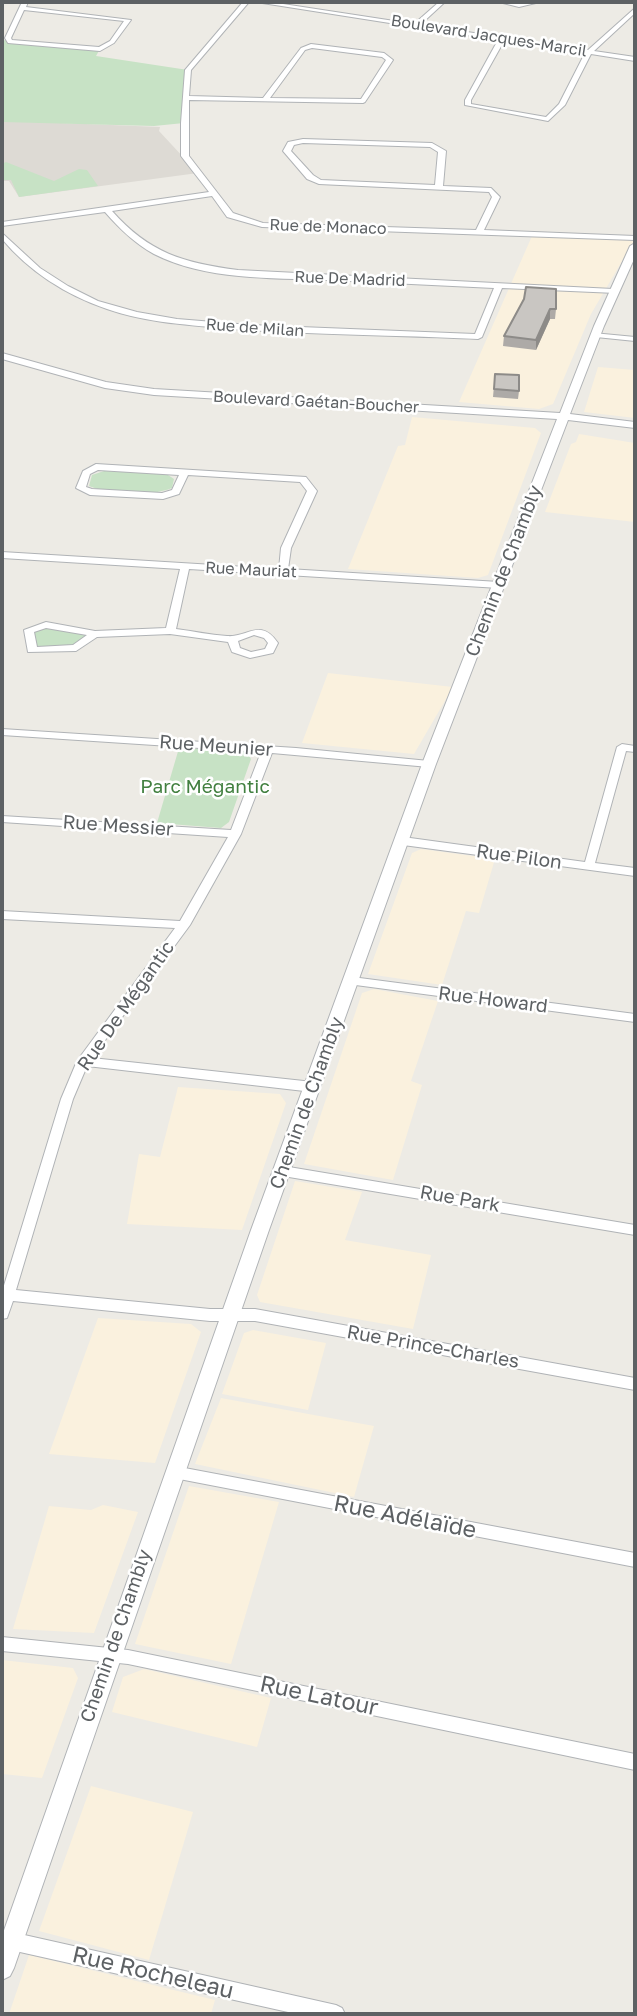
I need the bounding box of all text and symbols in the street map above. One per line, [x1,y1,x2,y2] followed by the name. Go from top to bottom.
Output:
[390,11,588,61] street label: Boulevard Jacques-Marcil
[269,215,387,239] street label: Rue de Monaco
[294,267,406,291] street label: Rue De Madrid
[205,315,305,341] street label: Rue de Milan
[212,387,420,417] street label: Boulevard Gaétan-Boucher
[461,482,547,660] street label: Chemin de Chambly
[205,558,297,582] street label: Rue Mauriat
[158,731,274,761] street label: Rue Meunier
[140,776,270,798] park label: Parc Mégantic
[62,811,174,841] street label: Rue Messier
[475,840,563,874] street label: Rue Pilon
[73,937,179,1075] street label: Rue De Mégantic
[437,982,549,1018] street label: Rue Howard
[265,1014,349,1192] street label: Chemin de Chambly
[418,1181,502,1217] street label: Rue Park
[345,1321,521,1373] street label: Rue Prince-Charles
[331,1490,479,1544] street label: Rue Adélaïde
[76,1546,156,1726] street label: Chemin de Chambly
[257,1670,381,1722] street label: Rue Latour
[70,1941,236,2005] street label: Rue Rocheleau

